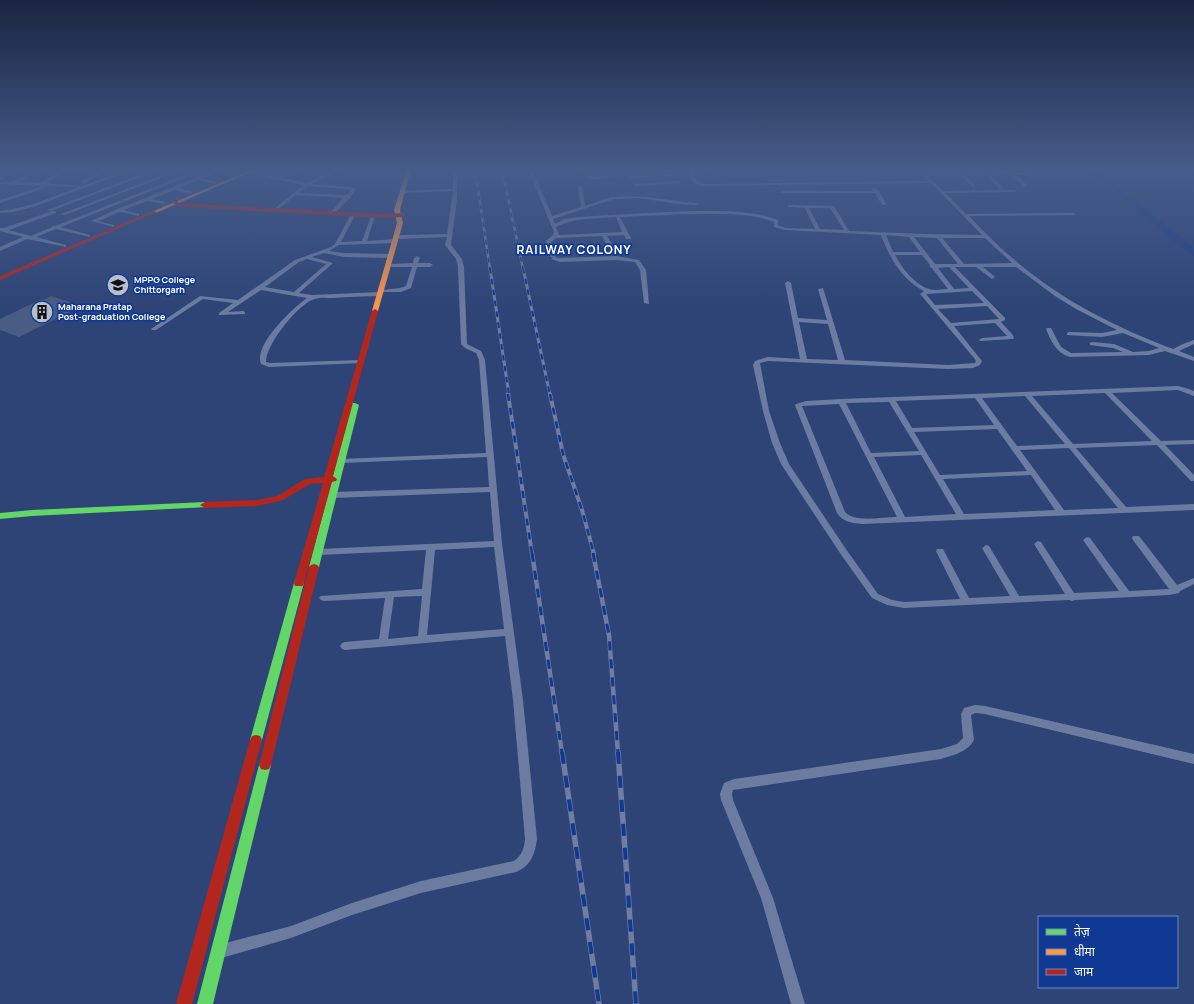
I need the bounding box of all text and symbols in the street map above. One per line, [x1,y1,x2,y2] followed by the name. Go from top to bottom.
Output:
[516,241,632,258] district label: RAILWAY COLONY
[105,272,131,298] school or university icon: MPPG College Chittorgarh
[134,273,196,296] place label: MPPG College Chittorgarh
[29,299,55,325] building icon: Maharana Pratap Post-graduation College
[58,300,166,323] place label: Maharana Pratap Post-graduation College
[1038,916,1178,988] legend
[1074,923,1091,940] text: तेज़
[1074,943,1096,960] text: धीमा
[1074,963,1094,980] text: जाम

